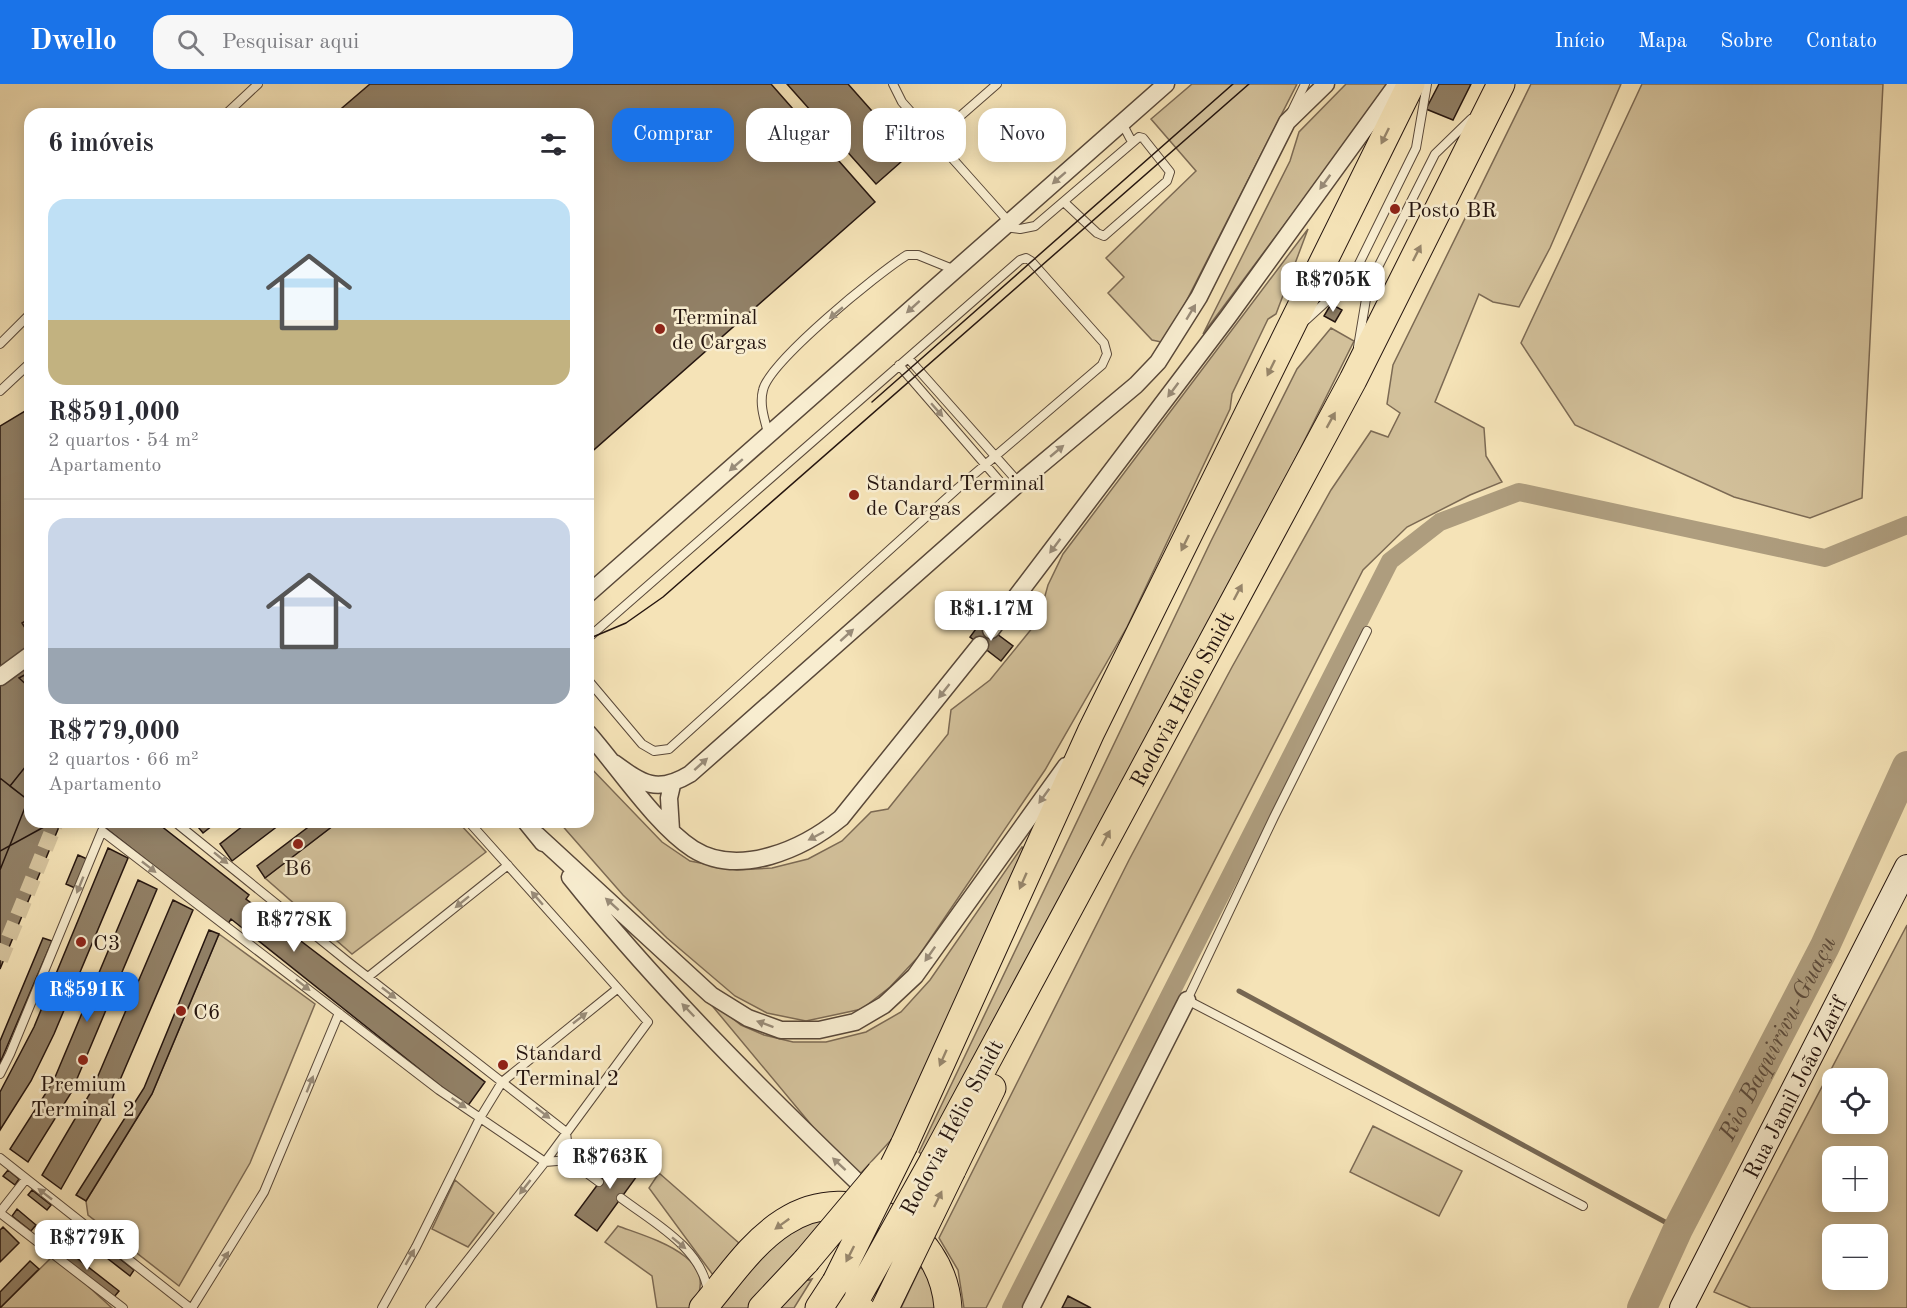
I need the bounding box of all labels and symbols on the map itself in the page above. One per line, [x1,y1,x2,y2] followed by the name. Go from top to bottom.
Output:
[1381,128,1390,145] one-way arrow
[1052,171,1067,184] one-way arrow
[1319,174,1331,190] one-way arrow
[1407,200,1497,222] place label: Posto BR
[1388,202,1402,216] marker: Posto BR
[1412,244,1421,261] one-way arrow
[1284,262,1382,313] pin: R$705K
[906,300,921,313] one-way arrow
[1186,303,1196,320] one-way arrow
[828,306,844,319] one-way arrow
[672,307,767,354] place label: Terminal de Cargas
[653,322,667,336] marker: Terminal de Cargas
[1266,359,1276,376] one-way arrow
[1167,383,1179,398] one-way arrow
[931,402,944,418] one-way arrow
[1326,412,1336,429] one-way arrow
[1049,445,1064,458] one-way arrow
[729,458,744,471] one-way arrow
[866,473,1045,520] place label: Standard Terminal de Cargas
[847,488,861,502] marker: Standard Terminal de Cargas
[1180,534,1189,551] one-way arrow
[1049,538,1061,553] one-way arrow
[1233,583,1243,600] one-way arrow
[936,591,1046,642] pin: R$1.17M
[1127,608,1239,791] street label: Rodovia Hélio Smidt
[840,628,855,642] one-way arrow
[938,683,950,698] one-way arrow
[694,757,709,771] one-way arrow
[1038,787,1050,803] one-way arrow
[1102,829,1111,846] one-way arrow
[807,831,824,841] one-way arrow
[291,837,305,851] marker: B6
[213,852,228,864] one-way arrow
[284,858,312,880] place label: B6
[141,860,156,872] one-way arrow
[1019,872,1028,889] one-way arrow
[75,877,85,895] one-way arrow
[530,890,543,906] one-way arrow
[454,895,470,908] one-way arrow
[605,898,620,911] one-way arrow
[245,902,343,953] pin: R$778K
[93,933,121,955] place label: C3
[1716,933,1842,1146] water label: Rio Baquirivu-Guaçu
[74,935,88,949] marker: C3
[925,946,936,962] one-way arrow
[38,972,136,1023] pin: R$591K
[296,979,311,991] one-way arrow
[381,987,397,1000] one-way arrow
[1741,993,1852,1183] street label: Rua Jamil João Zarif
[193,1002,221,1024] place label: C6
[681,1002,695,1017] one-way arrow
[174,1004,188,1018] marker: C6
[572,1012,588,1025] one-way arrow
[755,1018,773,1028] one-way arrow
[897,1037,1008,1219] street label: Rodovia Hélio Smidt
[515,1043,619,1090] place label: Standard Terminal 2
[938,1050,948,1068] one-way arrow
[76,1053,90,1067] marker: Premium Terminal 2
[496,1058,510,1072] marker: Standard Terminal 2
[31,1074,135,1121] place label: Premium Terminal 2
[306,1075,315,1093] one-way arrow
[450,1098,467,1109] one-way arrow
[535,1107,551,1120] one-way arrow
[561,1139,659,1190] pin: R$763K
[832,1158,847,1171] one-way arrow
[519,1179,532,1195] one-way arrow
[37,1187,53,1200] one-way arrow
[934,1190,943,1207] one-way arrow
[774,1218,789,1230] one-way arrow
[38,1220,136,1271] pin: R$779K
[671,1237,687,1250] one-way arrow
[845,1246,855,1263] one-way arrow
[405,1248,415,1265] one-way arrow
[218,1250,229,1267] one-way arrow

